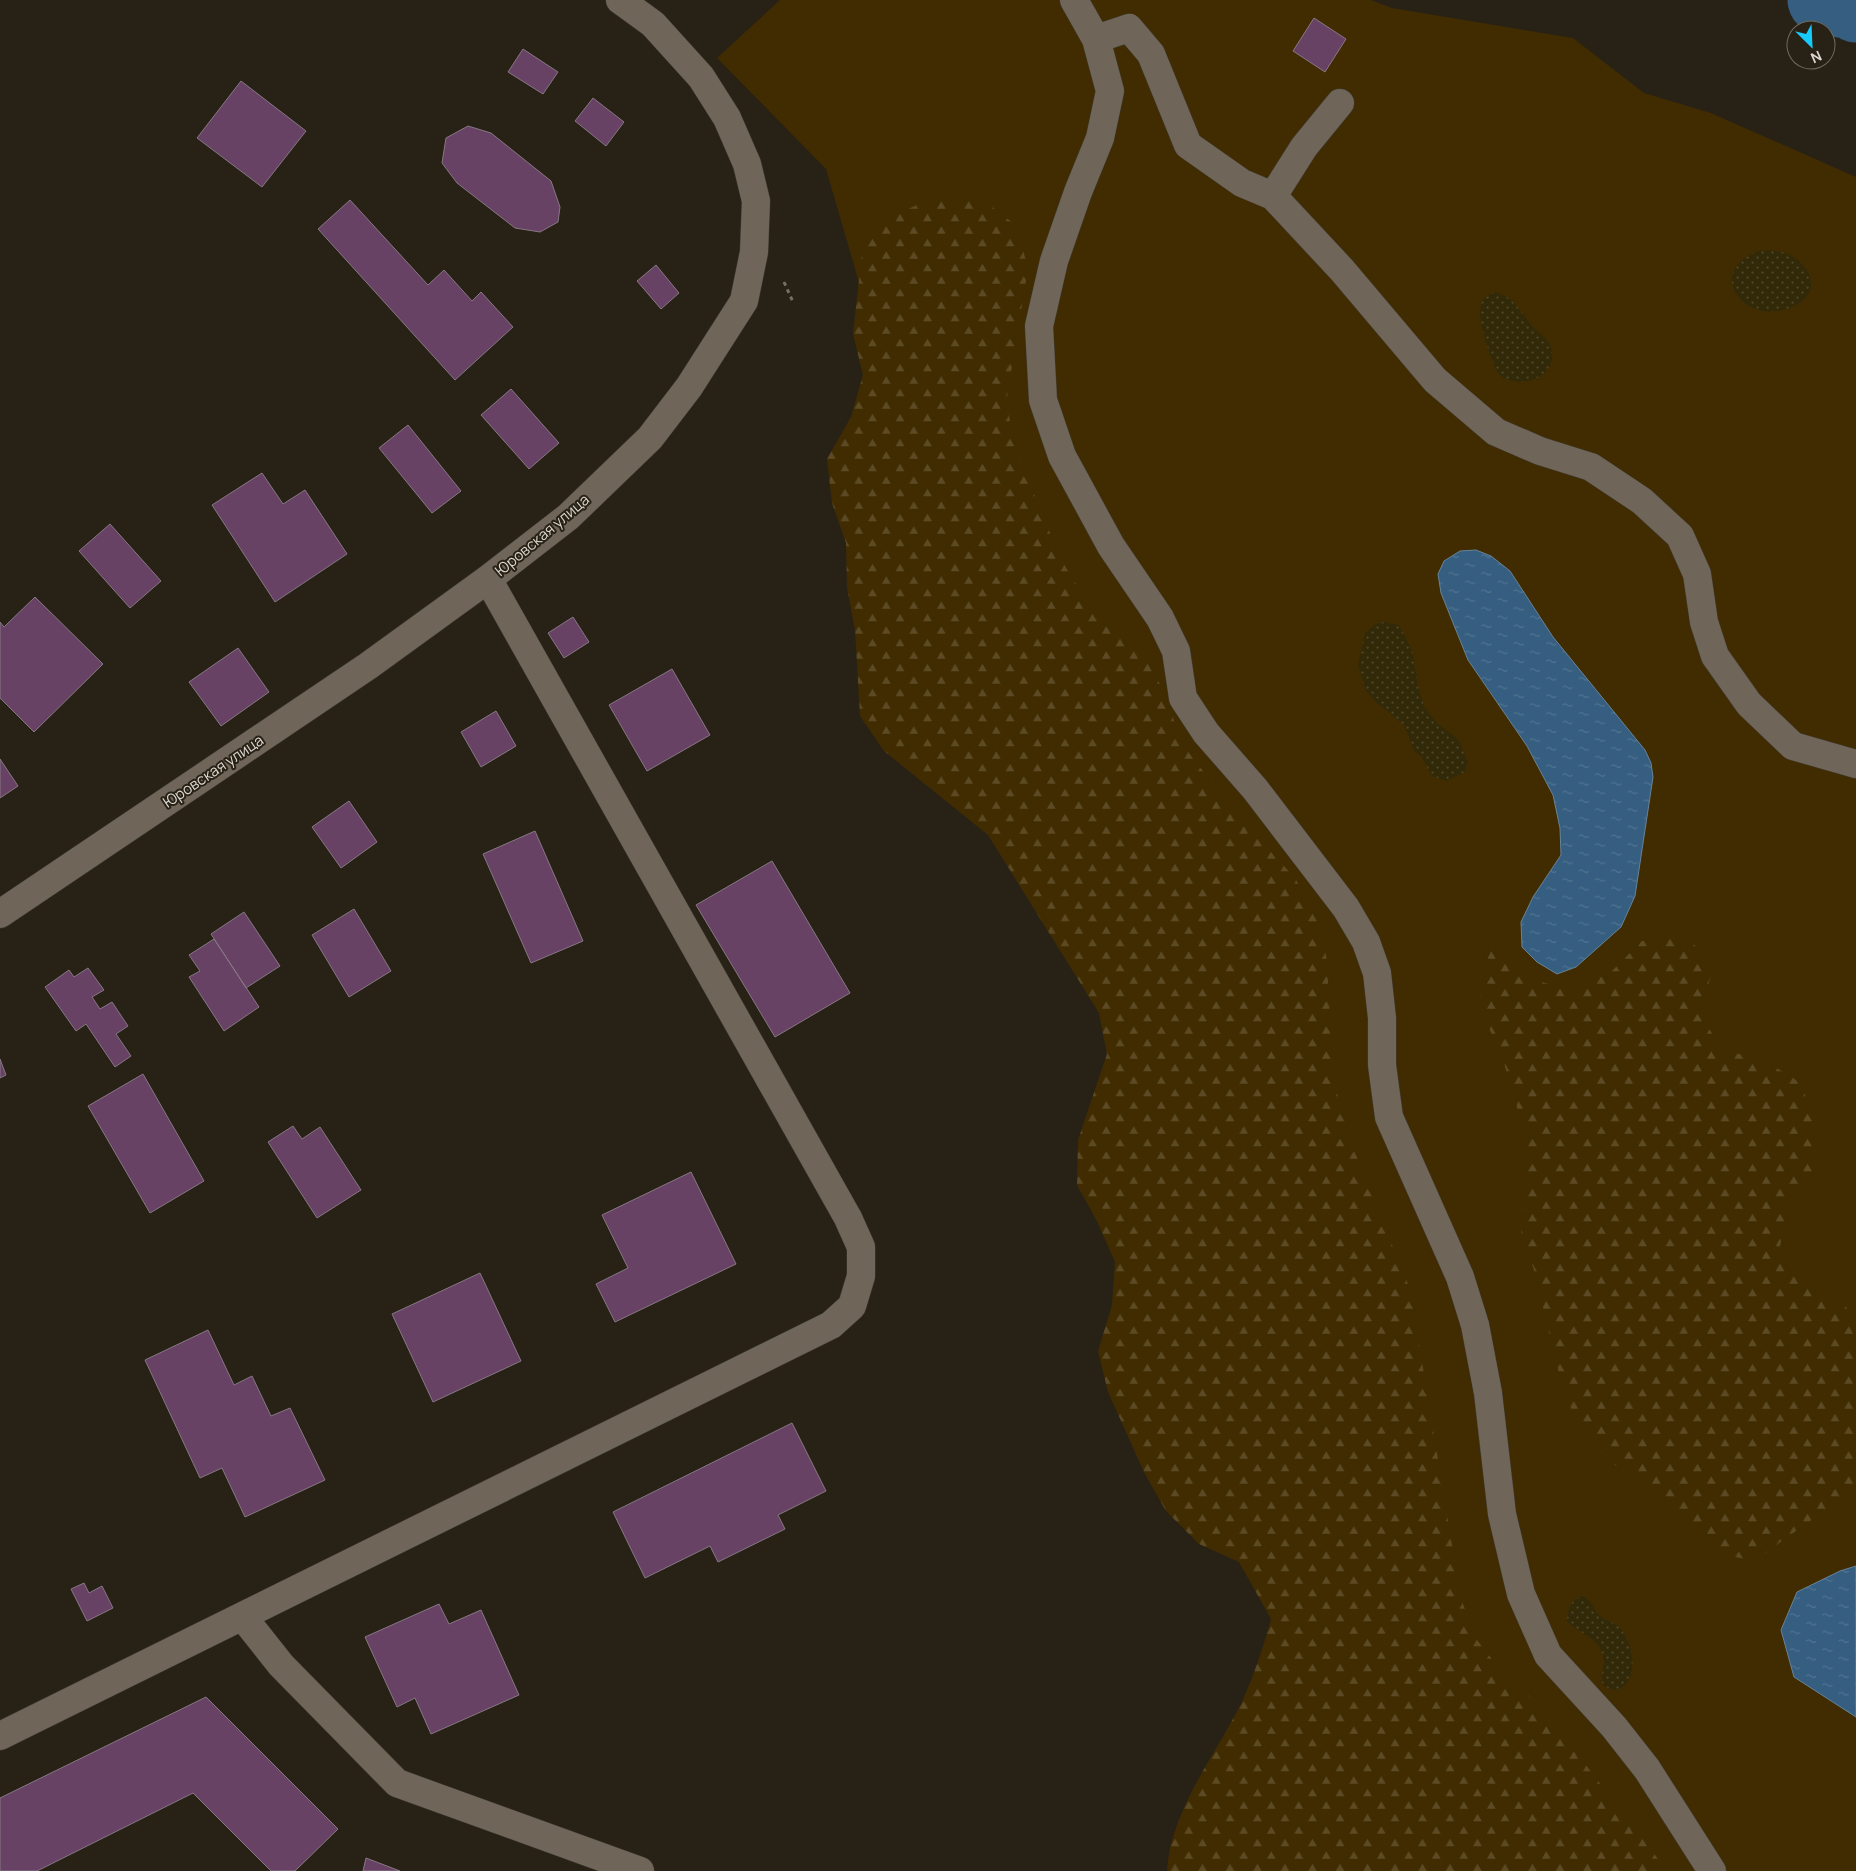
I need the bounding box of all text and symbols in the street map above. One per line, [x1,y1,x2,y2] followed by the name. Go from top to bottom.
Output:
[1786,20,1836,70] north arrow
[1808,47,1825,68] text: N
[490,489,594,581] street label: Юровская улица
[159,729,267,813] street label: Юровская улица

